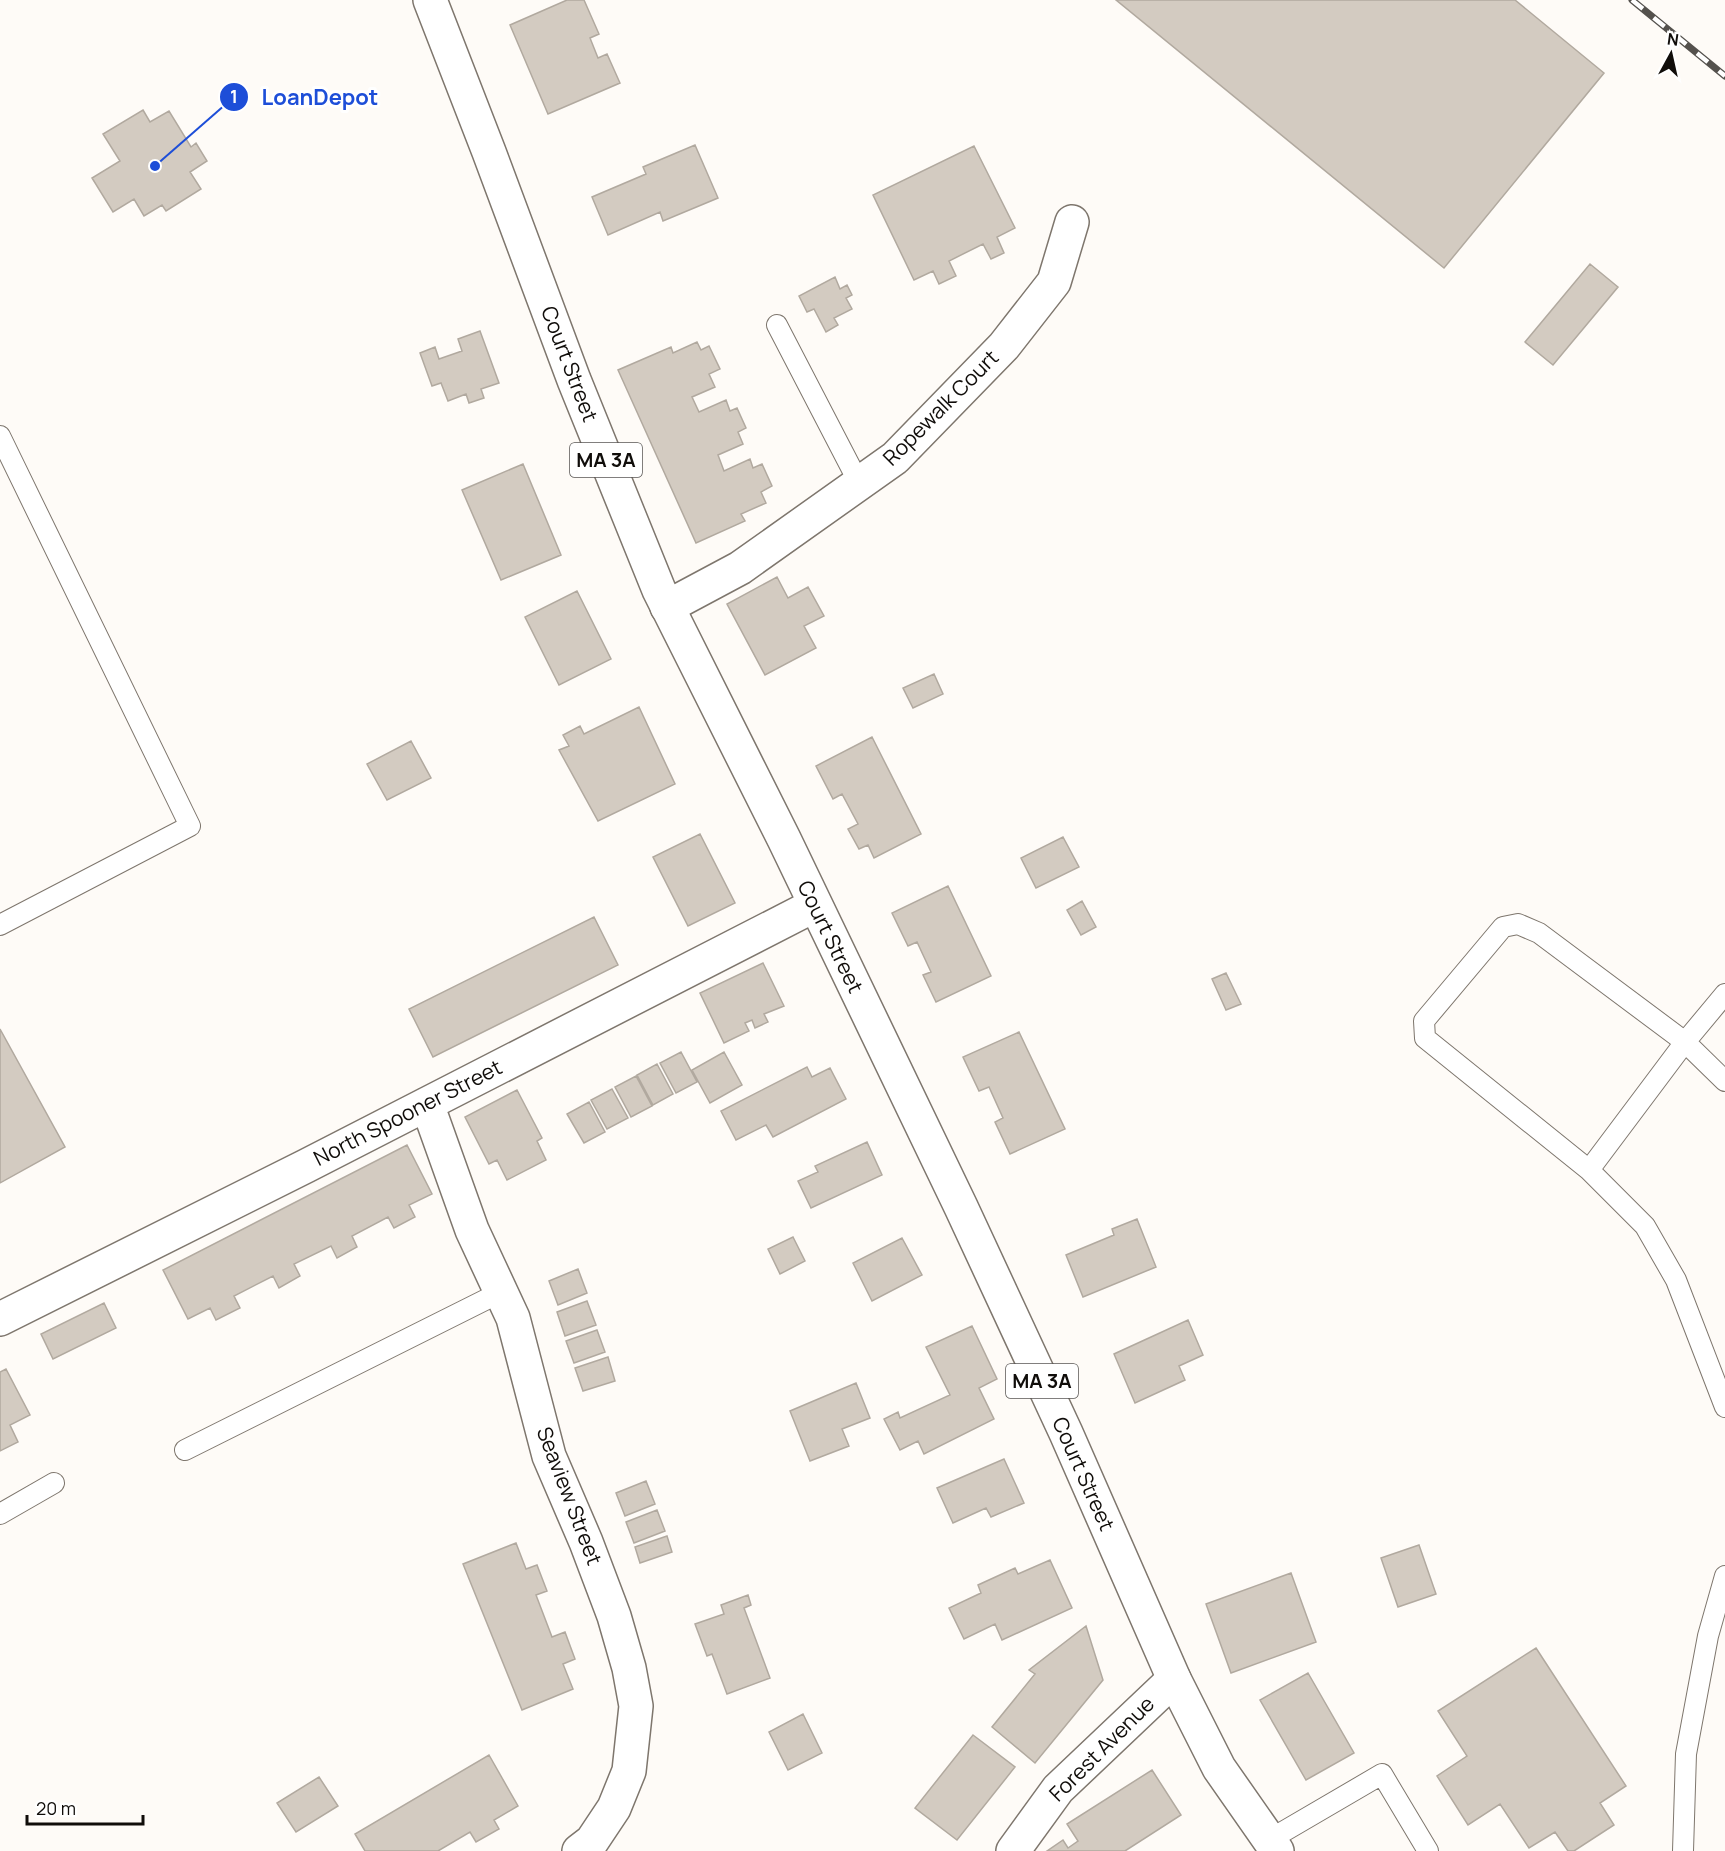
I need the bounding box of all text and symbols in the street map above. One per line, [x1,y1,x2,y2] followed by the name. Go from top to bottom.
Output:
[1641,24,1701,84] north arrow
[1666,27,1680,51] text: N
[219,77,390,117] callout: LoanDepot
[262,82,378,112] text: LoanDepot
[230,84,238,108] text: 1
[535,302,605,426] street label: Court Street
[876,343,1004,471] street label: Ropewalk Court
[570,443,642,477] road number: MA 3A
[792,876,870,997] street label: Court Street
[309,1052,506,1172] street label: North Spooner Street
[1006,1364,1078,1398] road number: MA 3A
[1046,1412,1121,1535] street label: Court Street
[531,1423,609,1569] street label: Seaview Street
[1043,1690,1160,1807] street label: Forest Avenue
[27,1788,142,1826] scale bar
[36,1796,76,1820] text: 20 m

